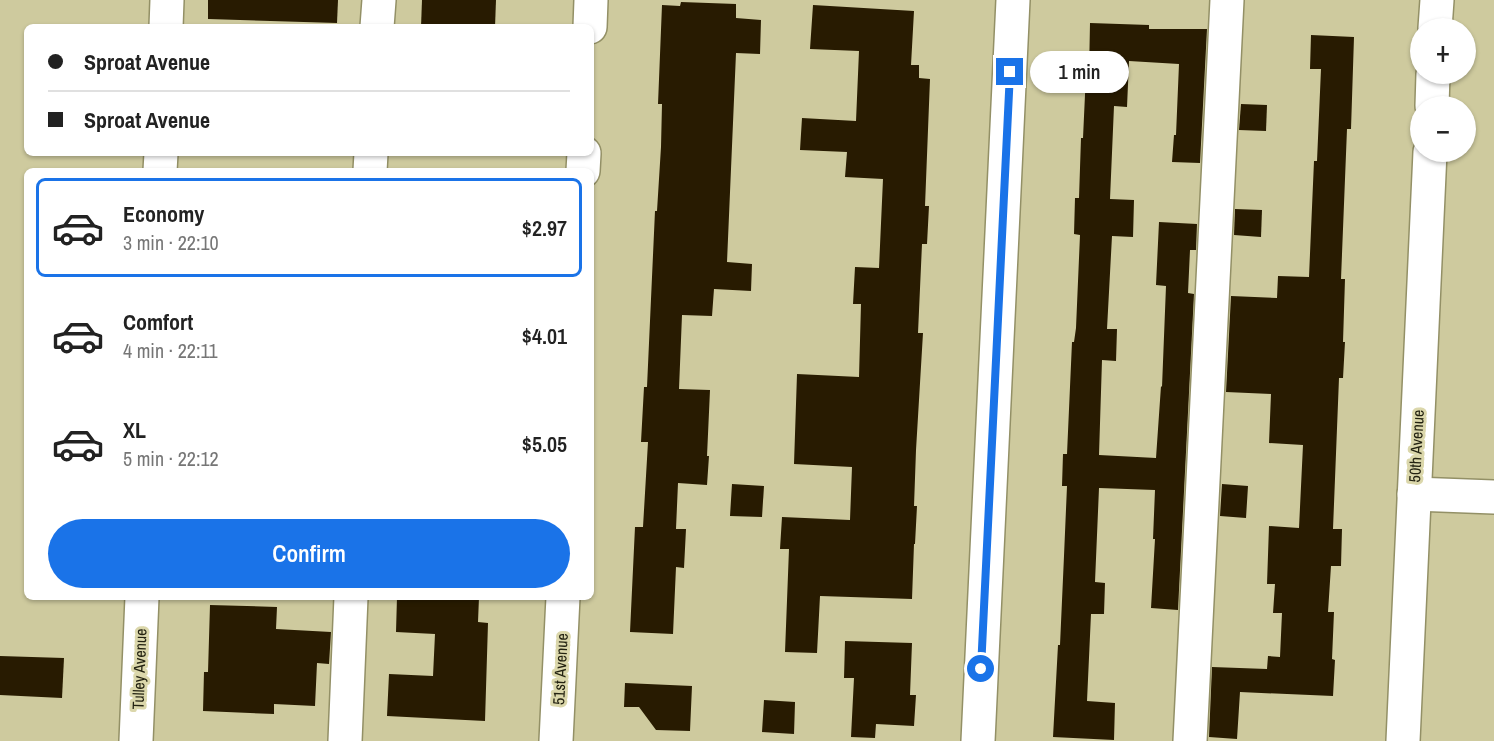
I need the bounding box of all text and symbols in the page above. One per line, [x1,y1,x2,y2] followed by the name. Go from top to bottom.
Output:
[1410,18,1476,162] map controls
[1410,18,1476,84] button: +
[84,47,210,77] text: Sproat Avenue
[1031,51,1130,93] callout: 1 min
[996,58,1023,85] route end
[1058,58,1101,85] text: 1 min
[1410,96,1476,162] button: −
[84,105,210,135] text: Sproat Avenue
[123,199,204,229] text: Economy
[51,201,105,255] icon: car
[522,213,567,243] text: $2.97
[123,229,219,256] text: 3 min · 22:10
[123,307,193,337] text: Comfort
[51,309,105,363] icon: car
[522,321,567,351] text: $4.01
[123,337,218,364] text: 4 min · 22:11
[1403,409,1429,483] street label: 50th Avenue
[123,415,146,445] text: XL
[51,417,105,471] icon: car
[522,429,567,459] text: $5.05
[123,445,219,472] text: 5 min · 22:12
[48,519,570,588] button: Confirm
[127,628,151,710] street label: Tulley Avenue
[547,632,573,706] street label: 51st Avenue
[967,655,994,682] route start

